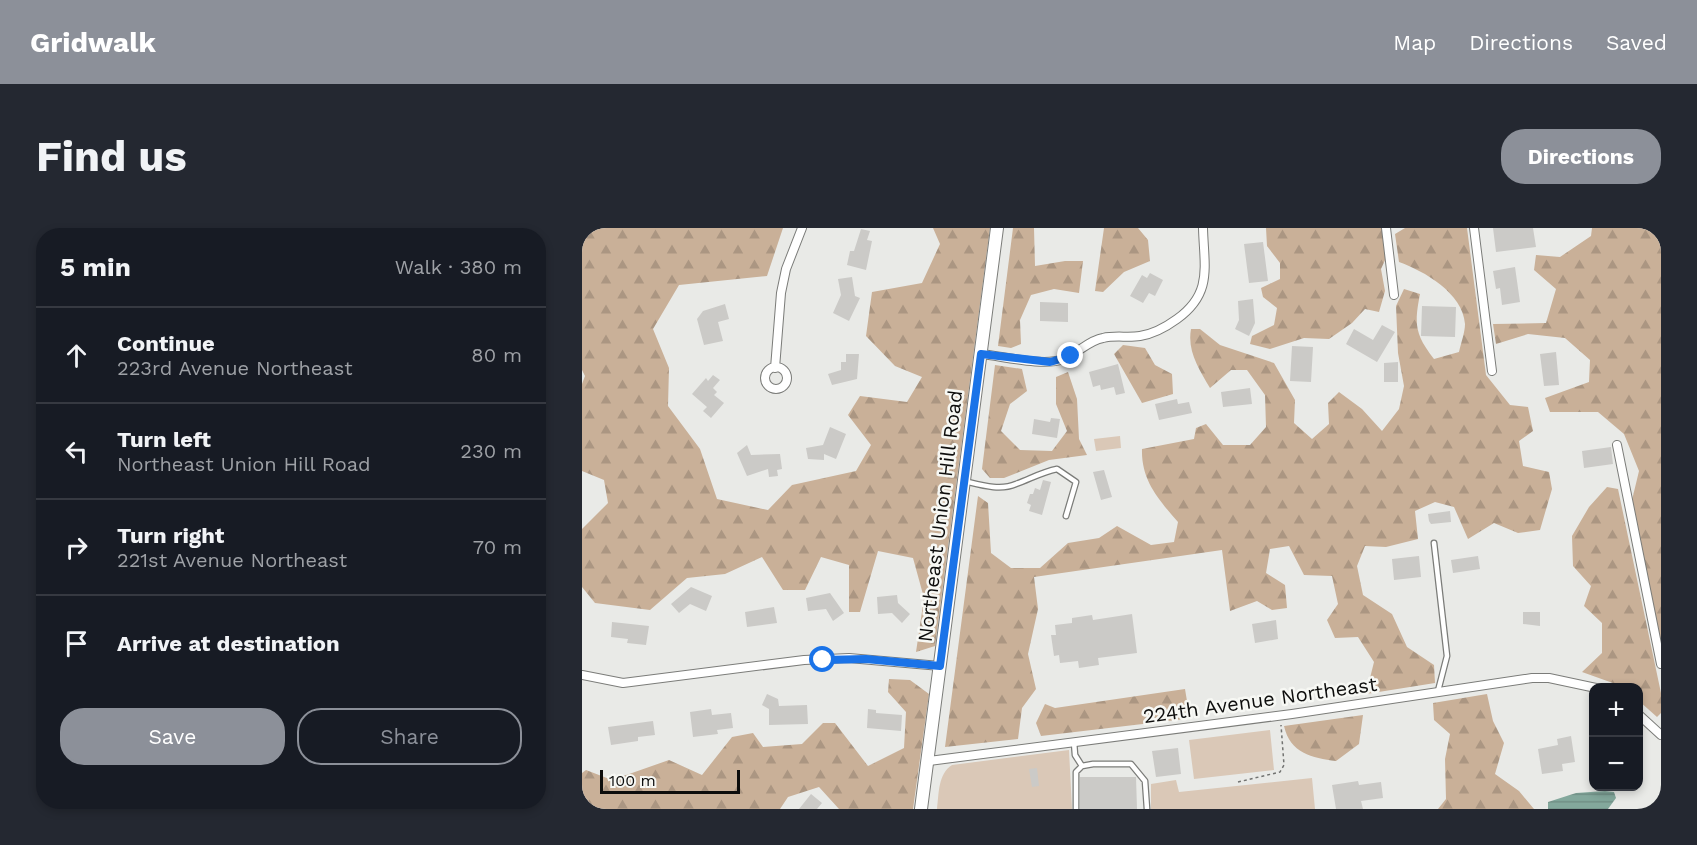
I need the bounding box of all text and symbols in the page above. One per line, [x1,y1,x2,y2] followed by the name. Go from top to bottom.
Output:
[30,26,156,59] text: Gridwalk
[1393,30,1436,55] text: Map
[1469,30,1573,55] text: Directions
[1606,30,1667,55] text: Saved
[1501,129,1661,184] button: Directions
[36,132,187,181] text: Find us
[60,252,131,282] text: 5 min
[395,255,522,279] text: Walk · 380 m
[117,331,215,356] text: Continue
[60,339,93,372] icon: ahead
[1057,342,1083,368] route end
[471,343,522,367] text: 80 m
[117,356,353,380] text: 223rd Avenue Northeast
[913,389,967,643] street label: Northeast Union Hill Road
[117,427,211,452] text: Turn left
[60,435,93,468] icon: left
[460,439,522,463] text: 230 m
[117,452,371,476] text: Northeast Union Hill Road
[117,523,224,548] text: Turn right
[60,531,93,564] icon: right
[473,535,522,559] text: 70 m
[117,548,347,572] text: 221st Avenue Northeast
[60,627,93,660] icon: arrive
[117,631,340,656] text: Arrive at destination
[809,646,835,672] route start
[1142,672,1379,728] street label: 224th Avenue Northeast
[1589,683,1643,791] map controls
[1589,683,1643,737] button: +
[60,708,285,765] button: Save
[297,708,522,765] button: Share
[1589,737,1643,791] button: −
[600,767,740,794] scale bar
[609,771,656,790] text: 100 m

